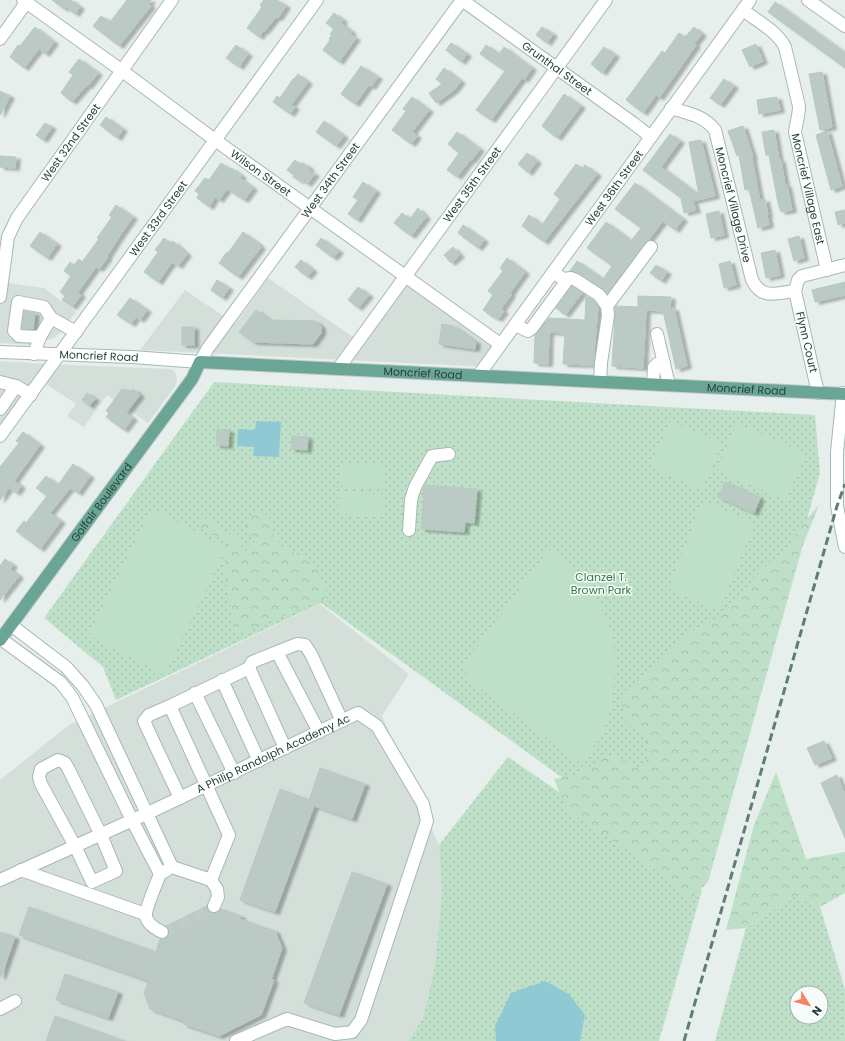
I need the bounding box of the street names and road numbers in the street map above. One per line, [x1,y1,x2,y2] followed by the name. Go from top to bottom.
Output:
[519,38,595,99] street label: Grunthal Street
[37,100,104,185] street label: West 32nd Street
[788,132,829,246] street label: Moncrief Village East
[297,139,363,221] street label: West 34th Street
[439,143,505,226] street label: West 35th Street
[711,145,755,264] street label: Moncrief Village Drive
[227,146,294,200] street label: Wilson Street
[581,147,647,229] street label: West 36th Street
[125,177,191,260] street label: West 33rd Street
[792,310,822,374] street label: Flynn Court
[59,346,139,365] street label: Moncrief Road
[383,363,463,383] street label: Moncrief Road
[707,379,786,399] street label: Moncrief Road
[67,459,136,545] street label: Golfair Boulevard
[194,710,353,797] street label: A Philip Randolph Academy Ac

